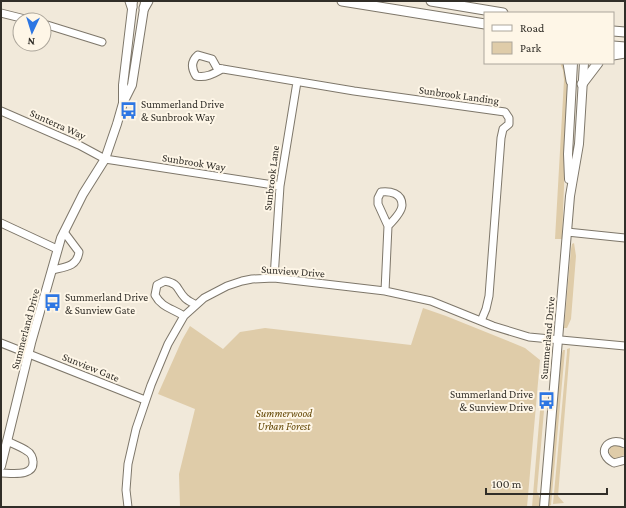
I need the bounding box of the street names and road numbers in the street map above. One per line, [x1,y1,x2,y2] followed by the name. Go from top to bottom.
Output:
[418,83,501,108] street label: Sunbrook Landing
[28,106,89,143] street label: Sunterra Way
[261,144,281,211] street label: Sunbrook Lane
[161,151,228,174] street label: Sunbrook Way
[261,263,325,279] street label: Sunview Drive
[8,287,42,371] street label: Summerland Drive
[537,296,557,380] street label: Summerland Drive
[61,350,121,384] street label: Sunview Gate

